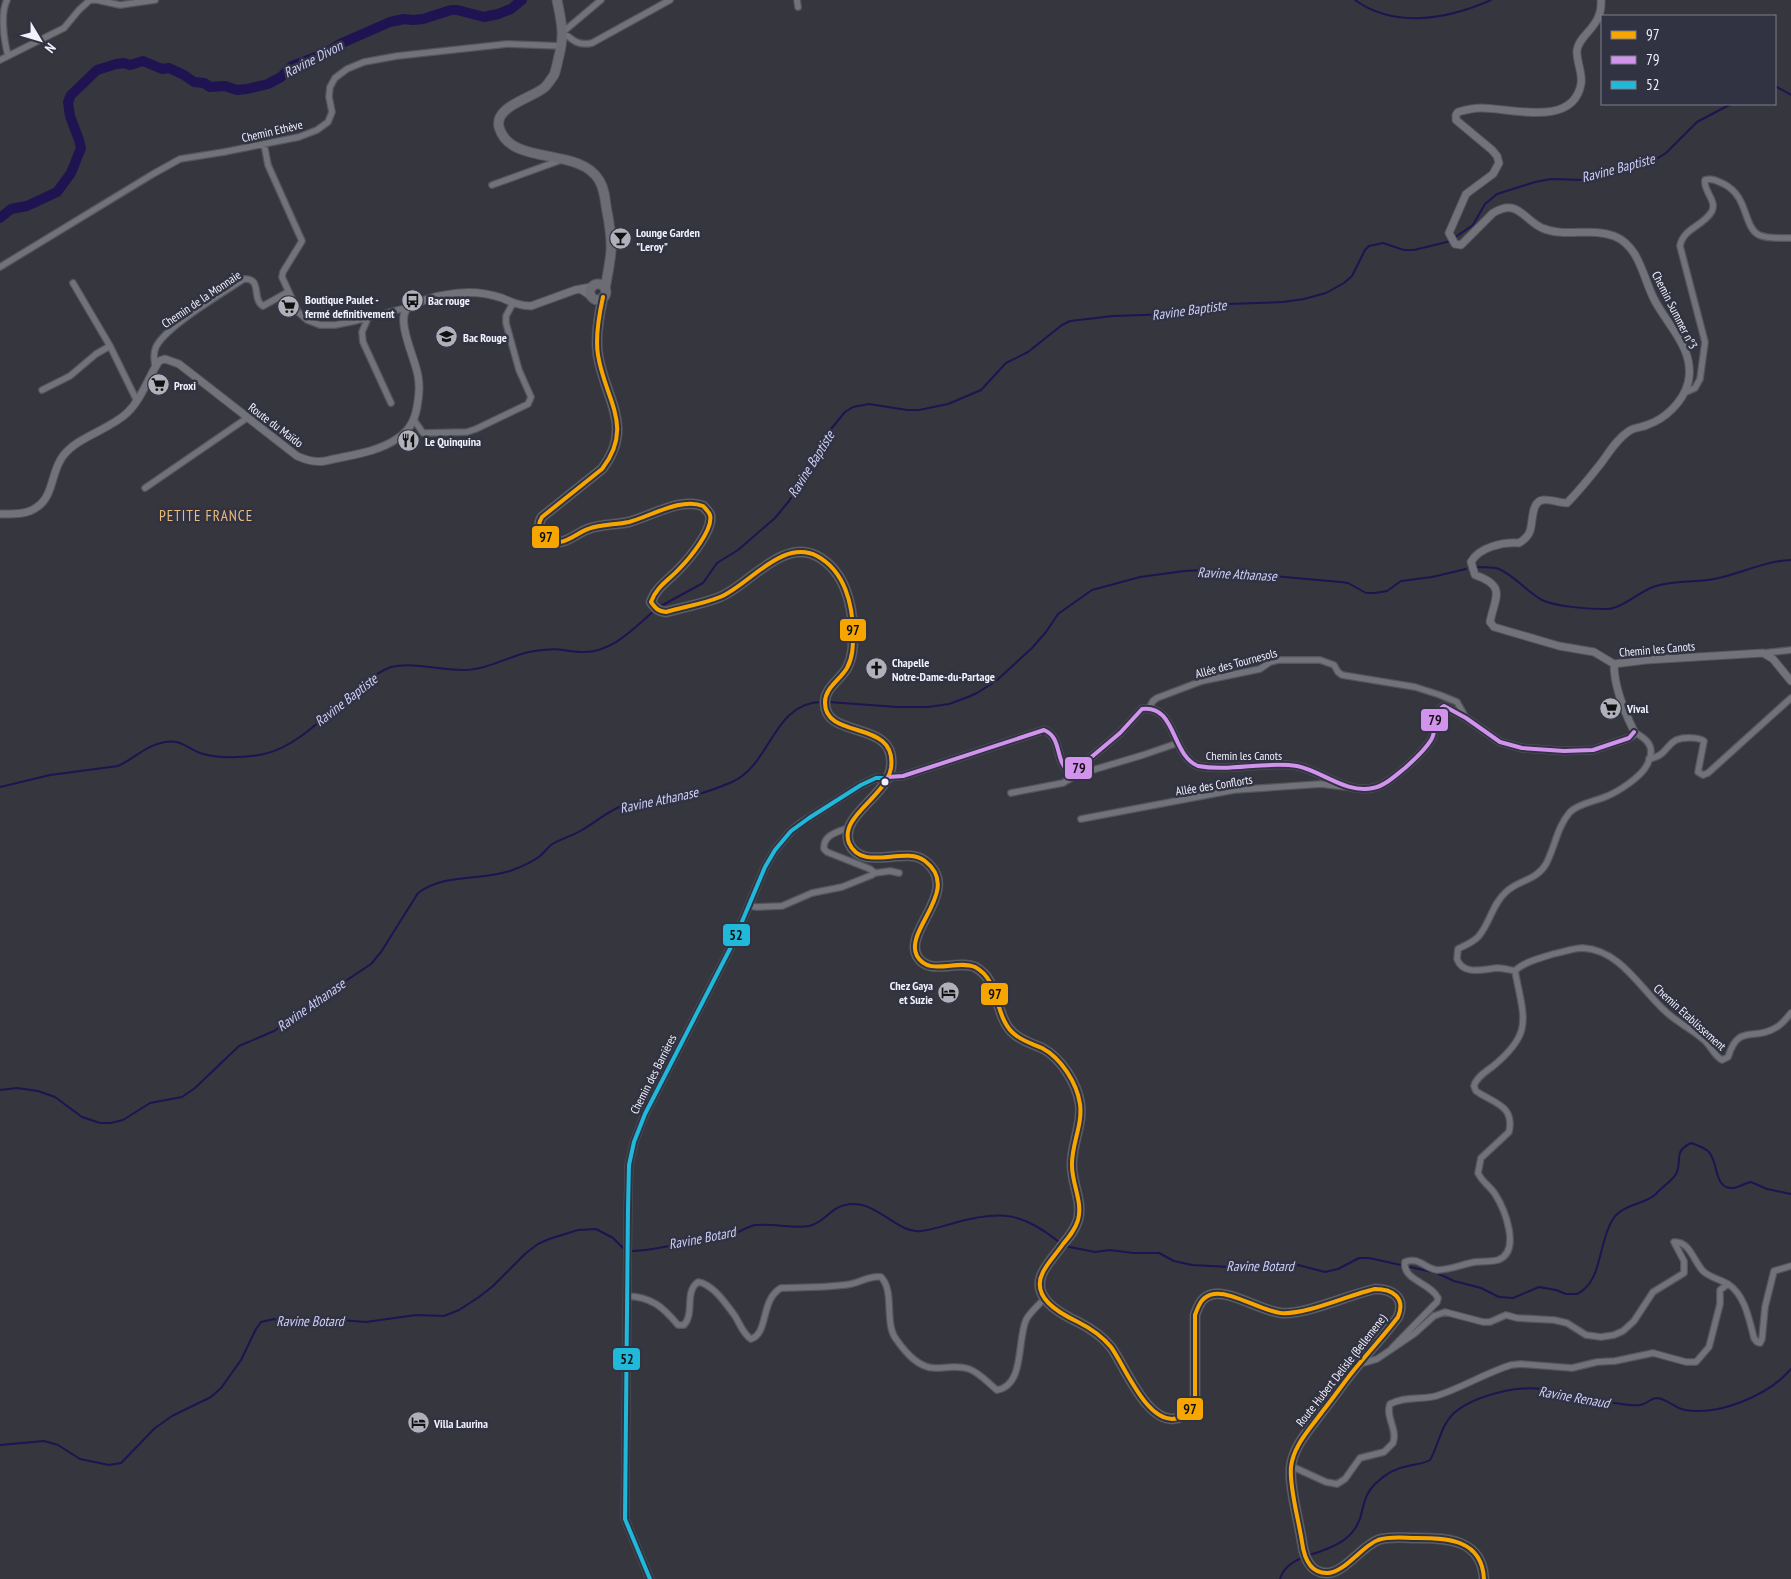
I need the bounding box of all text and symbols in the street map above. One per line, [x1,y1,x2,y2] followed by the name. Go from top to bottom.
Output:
[15,15,65,65] north arrow
[1601,15,1776,105] legend
[1646,25,1660,44] text: 97
[281,36,346,81] water label: Ravine Divon
[41,39,60,57] text: N
[1646,50,1660,69] text: 79
[1646,75,1660,94] text: 52
[240,117,304,145] street label: Chemin Ethève
[1579,149,1658,186] water label: Ravine Baptiste
[636,225,700,254] place label: Lounge Garden "Leroy"
[608,227,632,251] bar icon: Lounge Garden "Leroy"
[158,267,244,331] street label: Chemin de la Monnaie
[1649,269,1701,351] street label: Chemin Summer n°3
[400,288,424,312] bus stop icon: Bac rouge
[305,292,395,321] place label: Boutique Paulet - fermé definitivement
[428,293,470,308] place label: Bac rouge
[277,294,301,318] supermarket icon: Boutique Paulet - fermé definitivement
[1151,296,1229,324] water label: Ravine Baptiste
[435,325,459,349] school or university icon: Bac Rouge
[463,330,507,345] place label: Bac Rouge
[146,373,170,397] supermarket icon: Proxi
[174,378,196,393] place label: Proxi
[246,400,306,450] street label: Route du Maïdo
[783,426,839,501] water label: Ravine Baptiste
[397,429,421,453] restaurant icon: Le Quinquina
[425,434,481,449] place label: Le Quinquina
[159,506,253,525] district label: PETITE FRANCE
[531,525,560,549] line badge: 97
[539,528,553,546] text: 97
[1197,563,1278,585] water label: Ravine Athanase
[839,618,867,642] line badge: 97
[846,621,860,639] text: 97
[1618,638,1696,660] street label: Chemin les Canots
[1193,645,1279,681] street label: Allée des Tournesols
[892,655,995,684] place label: Chapelle Notre-Dame-du-Partage
[864,657,888,681] church icon: Chapelle Notre-Dame-du-Partage
[311,669,382,730] water label: Ravine Baptiste
[1599,696,1623,720] supermarket icon: Vival
[1626,701,1648,716] place label: Vival
[1420,708,1449,732] line badge: 79
[1428,711,1442,729] text: 79
[1206,748,1282,763] street label: Chemin les Canots
[1064,756,1093,780] line badge: 79
[1072,759,1086,777] text: 79
[1174,772,1254,798] street label: Allée des Conflorts
[880,777,890,787] unlabelled marker
[618,783,701,817] water label: Ravine Athanase
[722,923,751,947] line badge: 52
[729,926,743,944] text: 52
[273,974,350,1035] water label: Ravine Athanase
[890,978,933,1007] place label: Chez Gaya et Suzie
[937,980,961,1004] hotel icon: Chez Gaya et Suzie
[1651,981,1730,1054] street label: Chemin Etablissement
[980,982,1009,1006] line badge: 97
[988,985,1002,1003] text: 97
[626,1032,680,1116] street label: Chemin des Barrières
[667,1222,739,1253] water label: Ravine Botard
[1226,1257,1296,1275] water label: Ravine Botard
[1292,1311,1390,1429] street label: Route Hubert Delisle (Bellemene)
[276,1312,346,1330] water label: Ravine Botard
[612,1347,641,1371] line badge: 52
[620,1350,634,1368] text: 52
[1537,1382,1613,1412] water label: Ravine Renaud
[1176,1397,1204,1421] line badge: 97
[1183,1400,1197,1418] text: 97
[406,1411,430,1435] hotel icon: Villa Laurina
[433,1416,488,1431] place label: Villa Laurina

